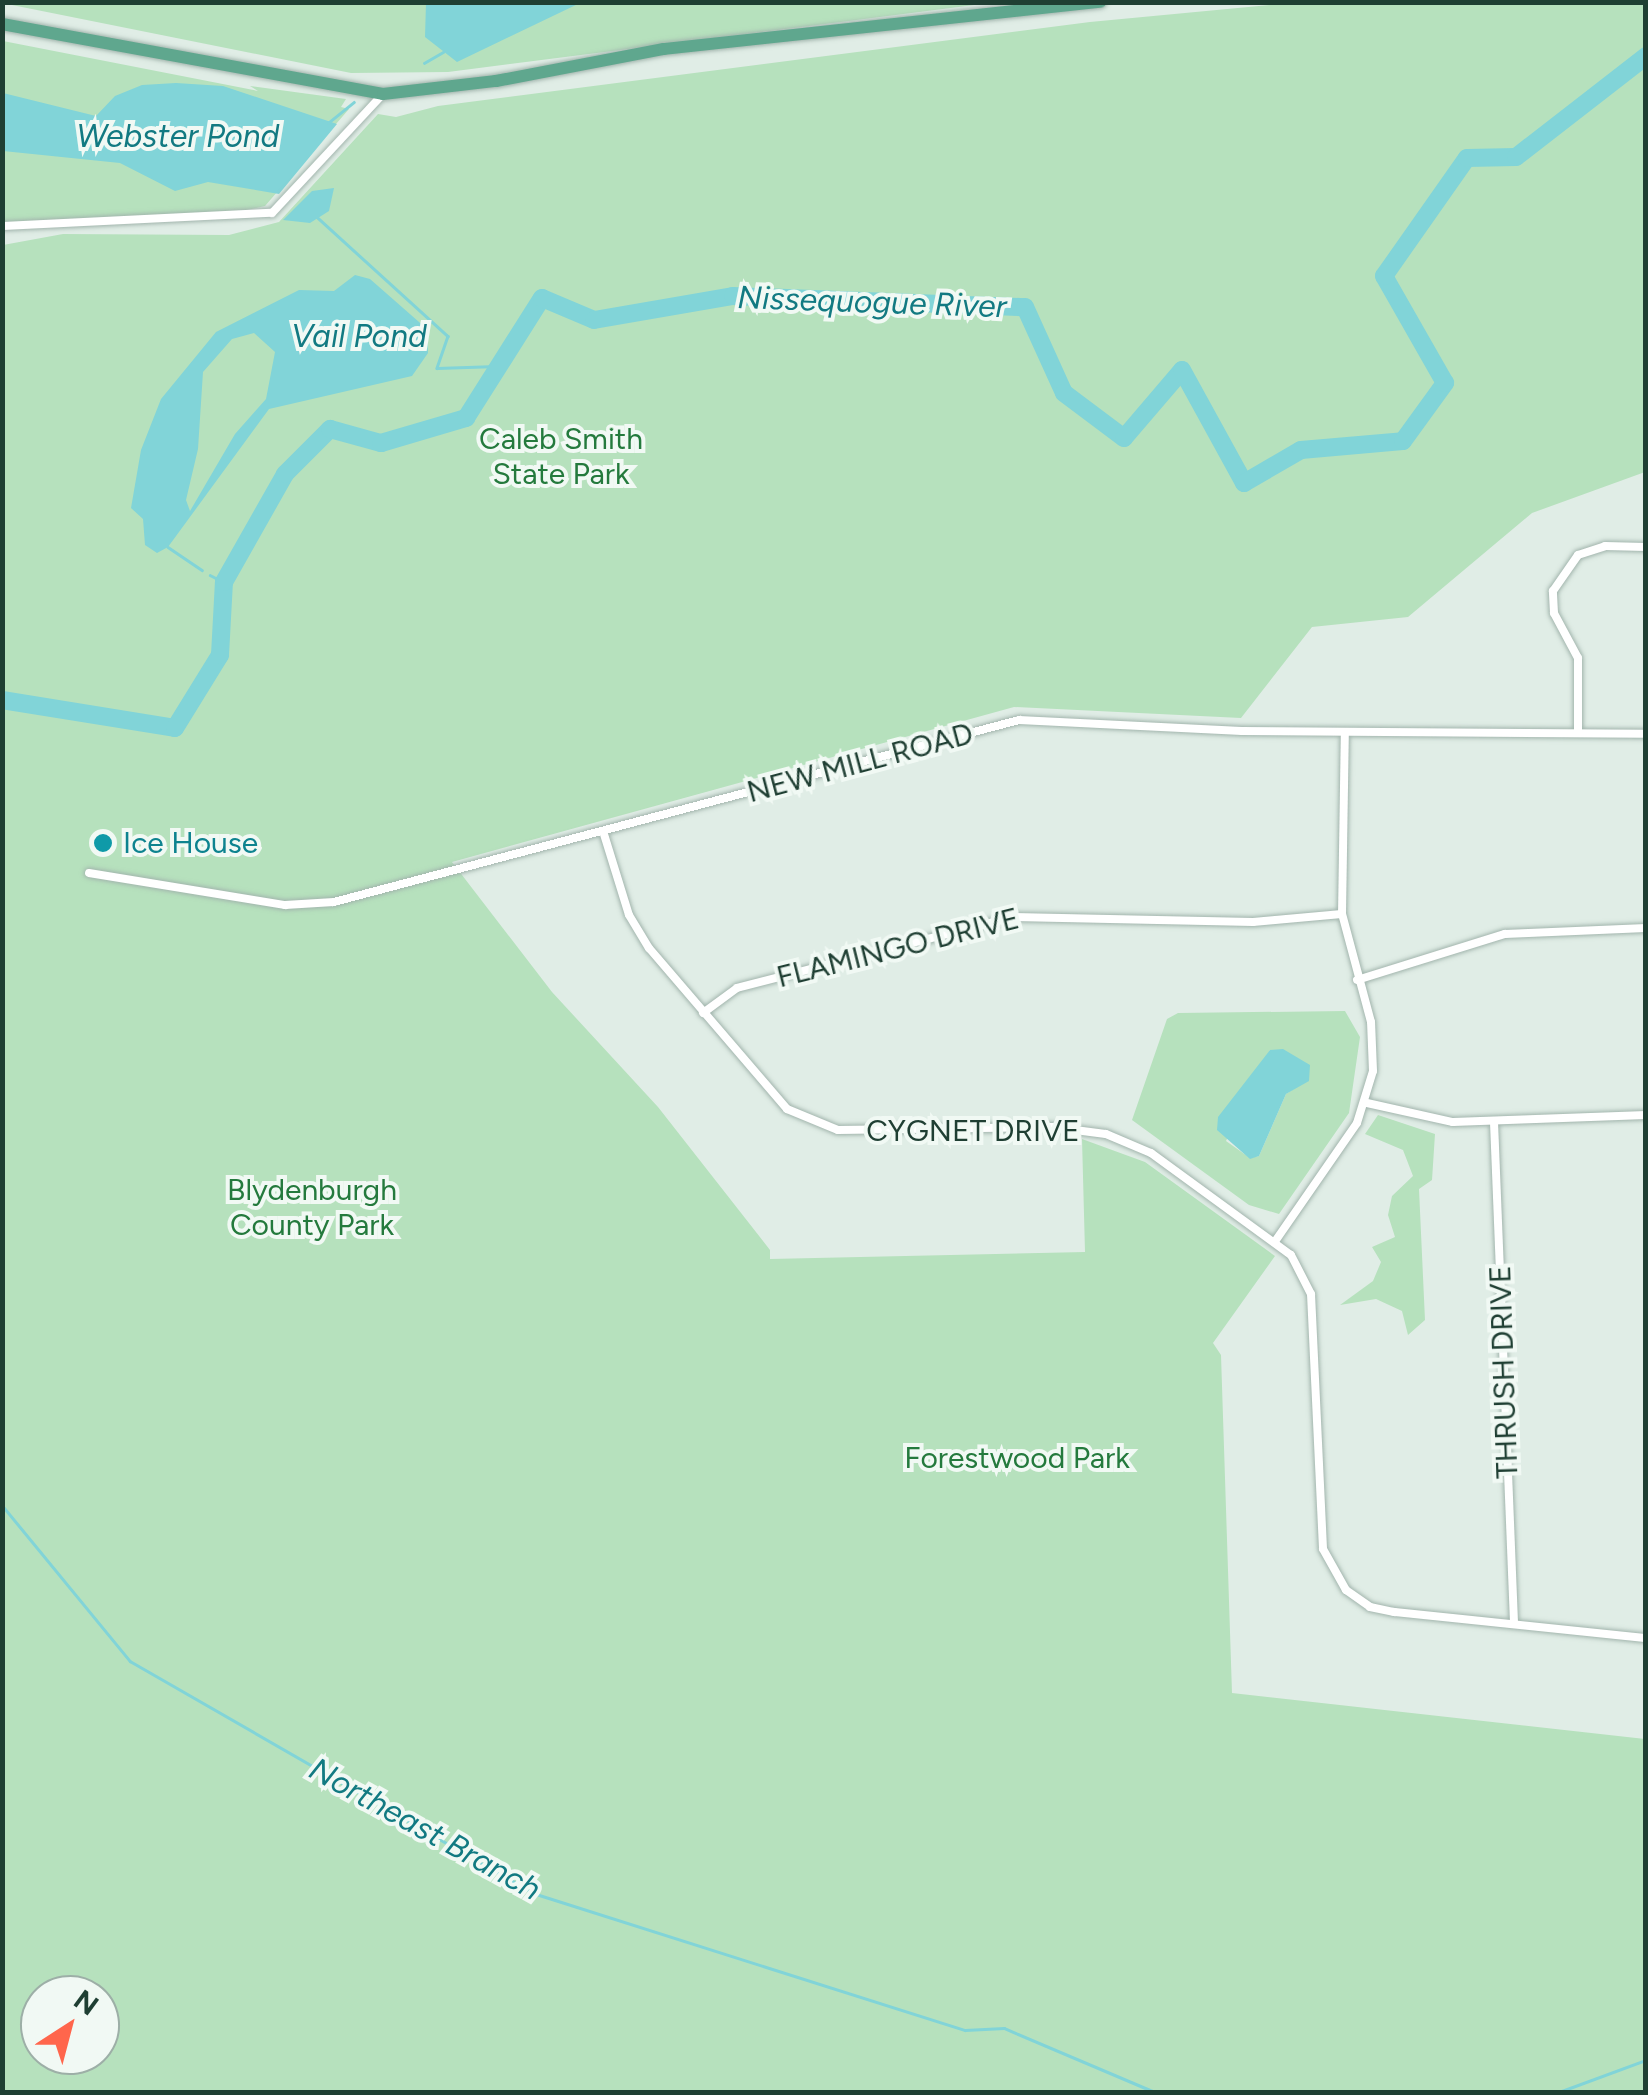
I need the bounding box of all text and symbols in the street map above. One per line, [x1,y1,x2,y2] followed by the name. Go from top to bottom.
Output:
[77,117,279,155] water label: Webster Pond
[737,278,1007,326] water label: Nissequogue River
[291,317,427,355] water label: Vail Pond
[479,421,643,492] park label: Caleb Smith State Park
[743,716,977,810] street label: NEW MILL ROAD
[123,825,258,861] place label: Ice House
[92,832,114,854] marker: Ice House
[773,900,1023,996] street label: FLAMINGO DRIVE
[866,1113,1080,1149] street label: CYGNET DRIVE
[227,1172,397,1242] park label: Blydenburgh County Park
[1482,1265,1526,1479] street label: THRUSH DRIVE
[904,1440,1130,1476] park label: Forestwood Park
[303,1750,547,1908] water label: Northeast Branch
[20,1975,120,2075] north arrow
[68,1982,105,2022] text: N

